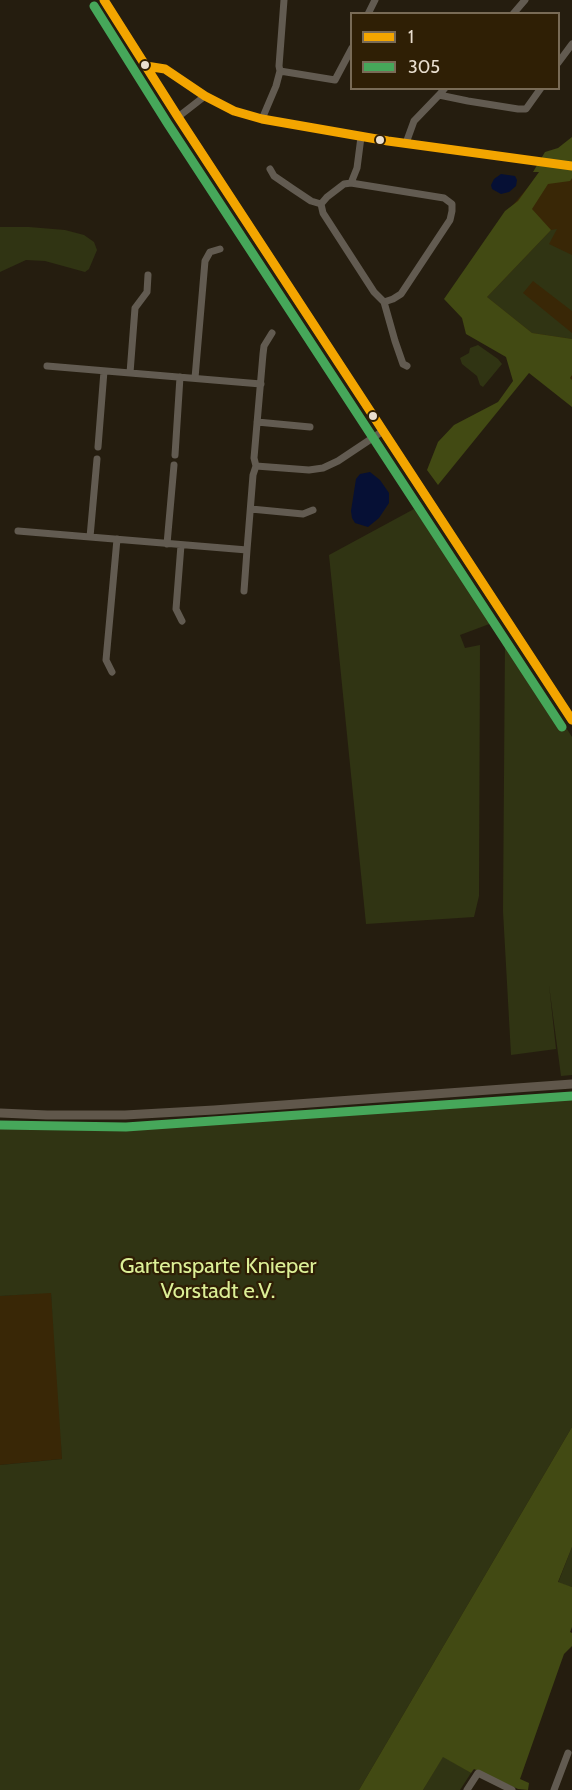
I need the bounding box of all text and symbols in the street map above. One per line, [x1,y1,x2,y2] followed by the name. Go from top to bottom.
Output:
[350,12,560,90] legend
[408,26,414,48] text: 1
[408,56,440,78] text: 305
[139,59,151,71] unlabelled marker
[374,134,386,146] unlabelled marker
[367,410,379,422] unlabelled marker
[120,1254,316,1306] park label: Gartensparte Knieper Vorstadt e.V.

